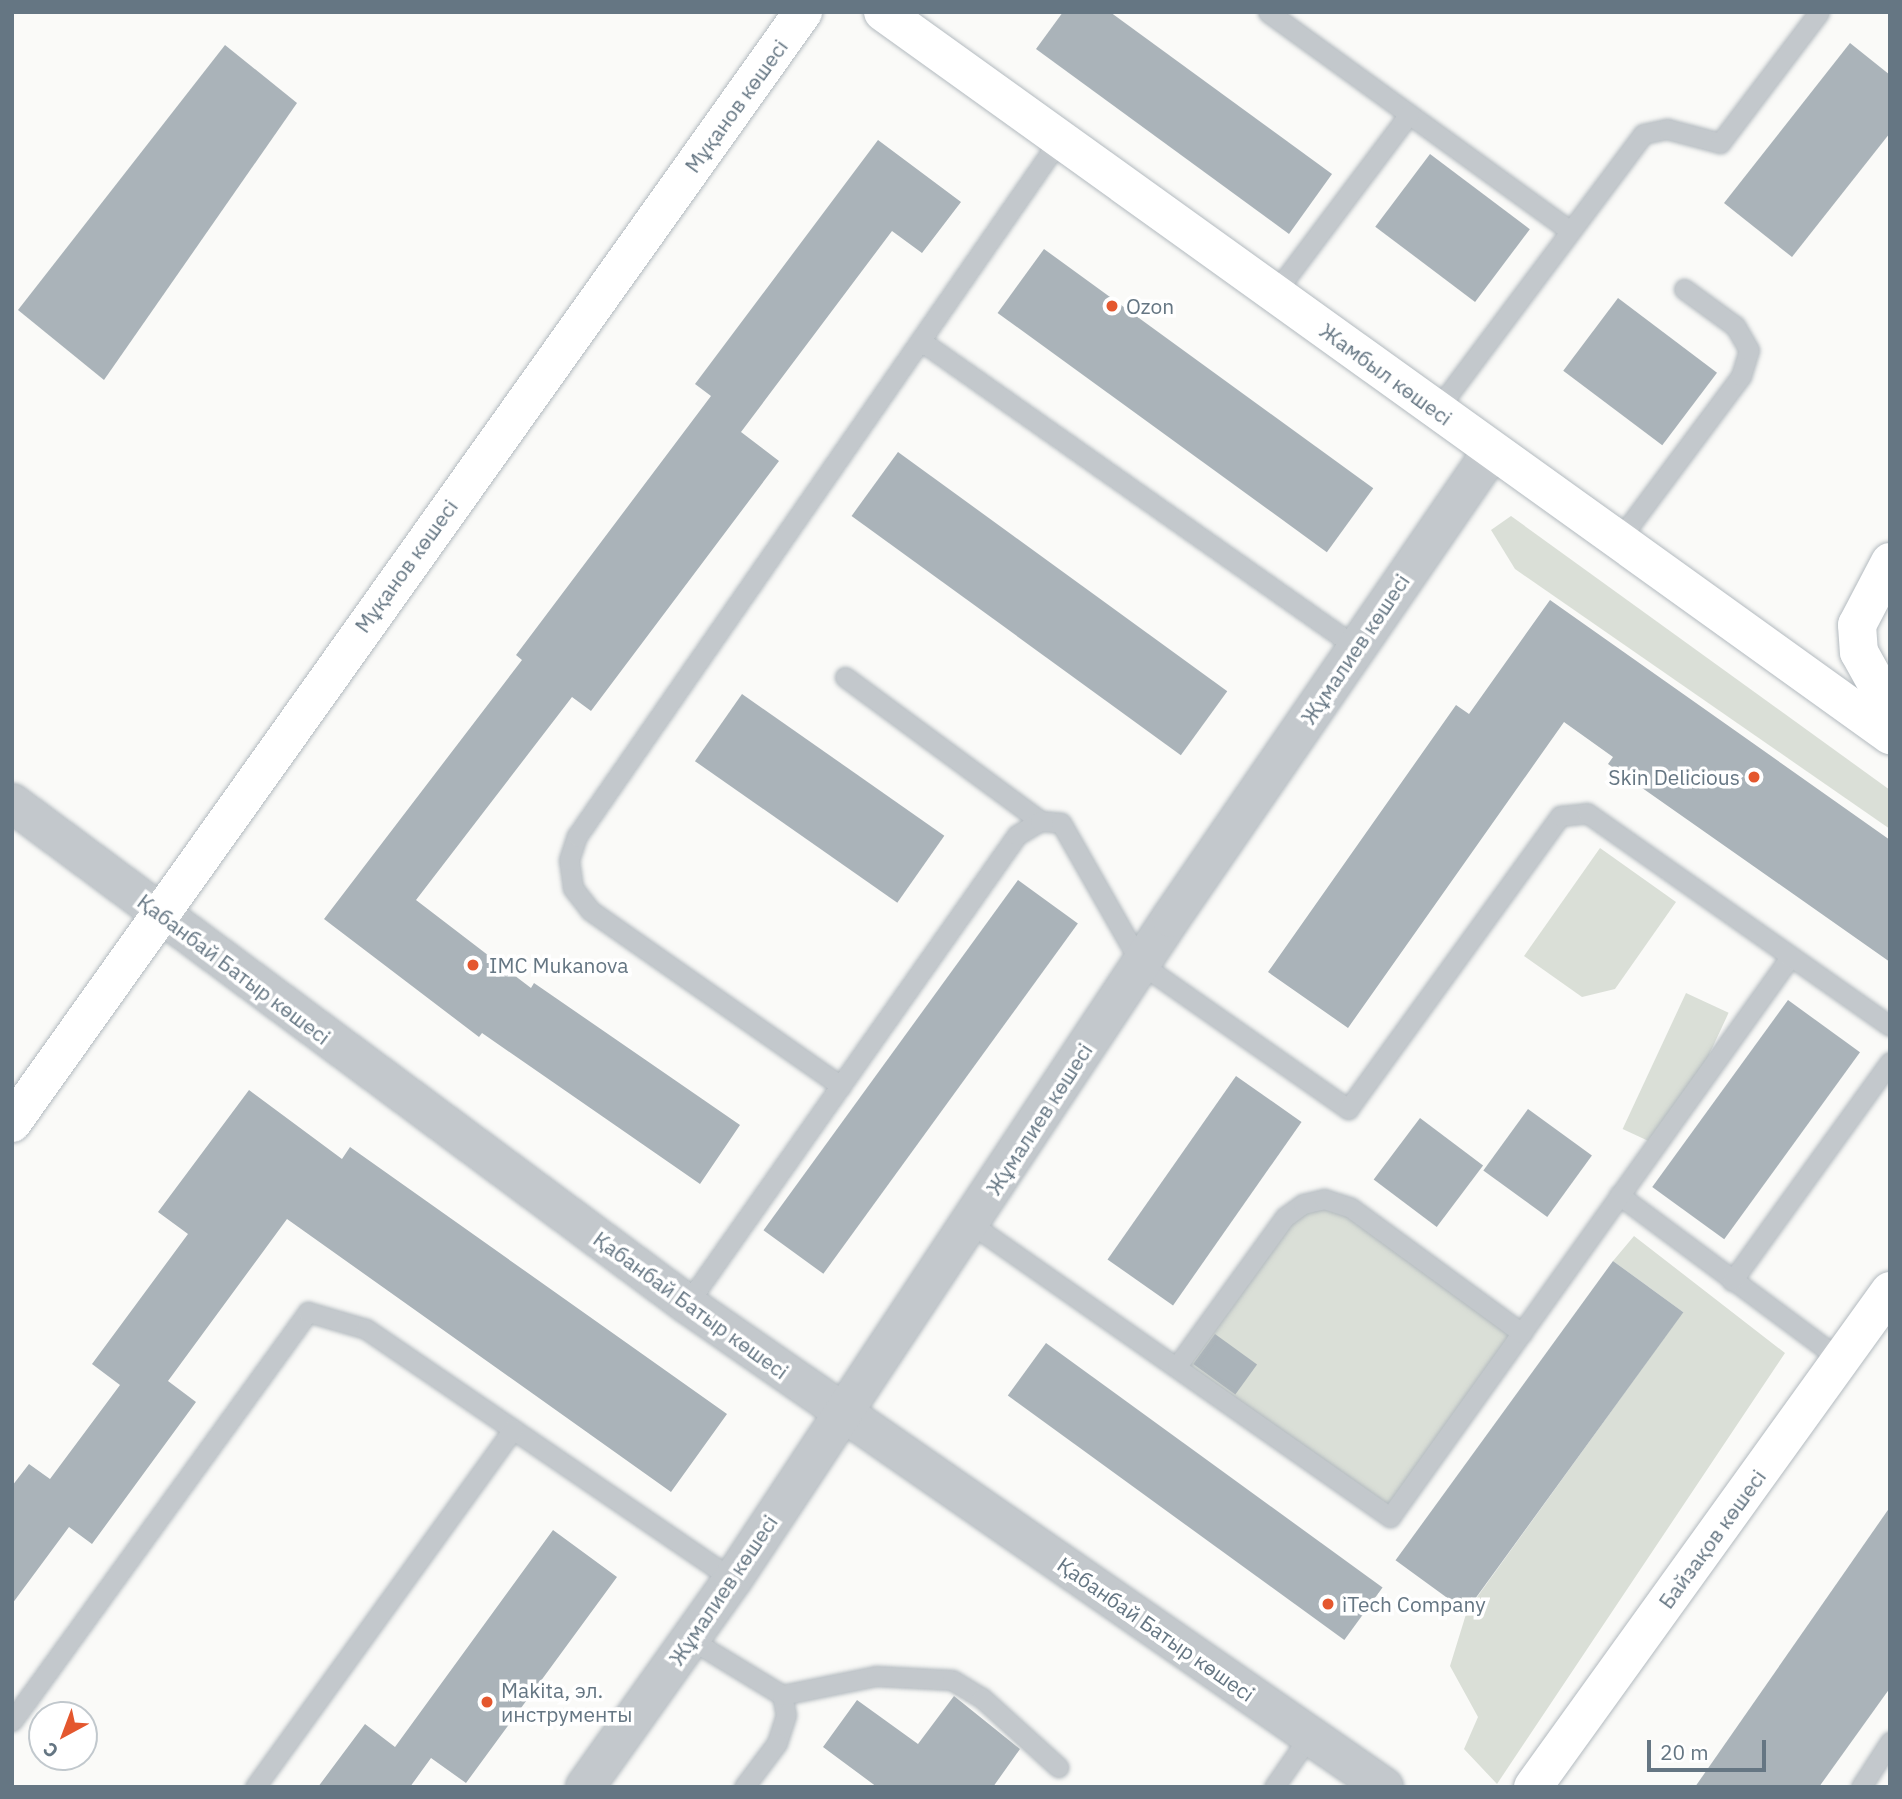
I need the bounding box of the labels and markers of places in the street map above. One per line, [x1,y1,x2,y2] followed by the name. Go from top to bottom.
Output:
[1126,293,1174,319] place label: Ozon
[1104,298,1120,314] marker: Ozon
[1608,764,1740,790] place label: Skin Delicious
[1746,769,1762,785] marker: Skin Delicious
[489,952,628,978] place label: IMC Mukanova
[463,955,483,975] marker: IMC Mukanova
[1342,1591,1486,1617] place label: iTech Company
[1320,1596,1336,1612] marker: iTech Company
[501,1677,632,1727] place label: Makita, эл. инструменты
[479,1694,495,1710] marker: Makita, эл. инструменты

